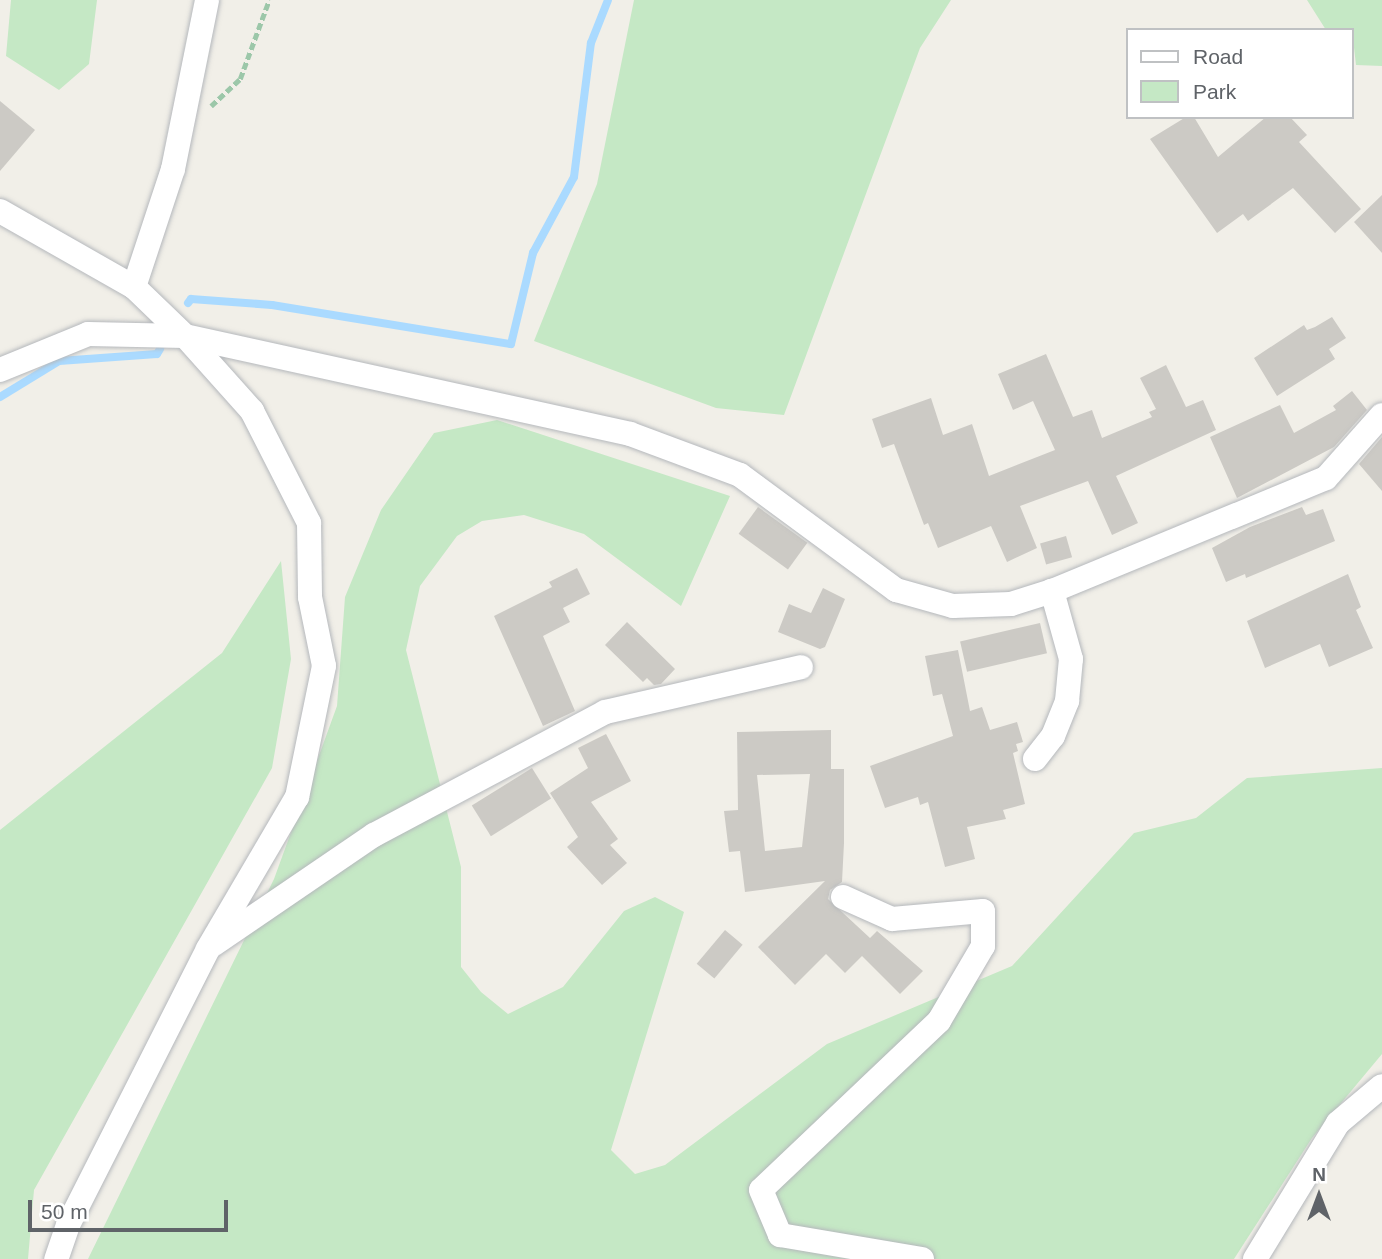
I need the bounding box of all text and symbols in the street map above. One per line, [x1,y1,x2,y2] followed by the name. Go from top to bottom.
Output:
[1126,28,1354,119] legend
[1193,45,1243,68] text: Road
[1193,80,1236,103] text: Park
[1284,1161,1354,1231] north arrow
[1312,1164,1326,1185] text: N
[32,1186,231,1230] scale bar
[41,1200,88,1223] text: 50 m

